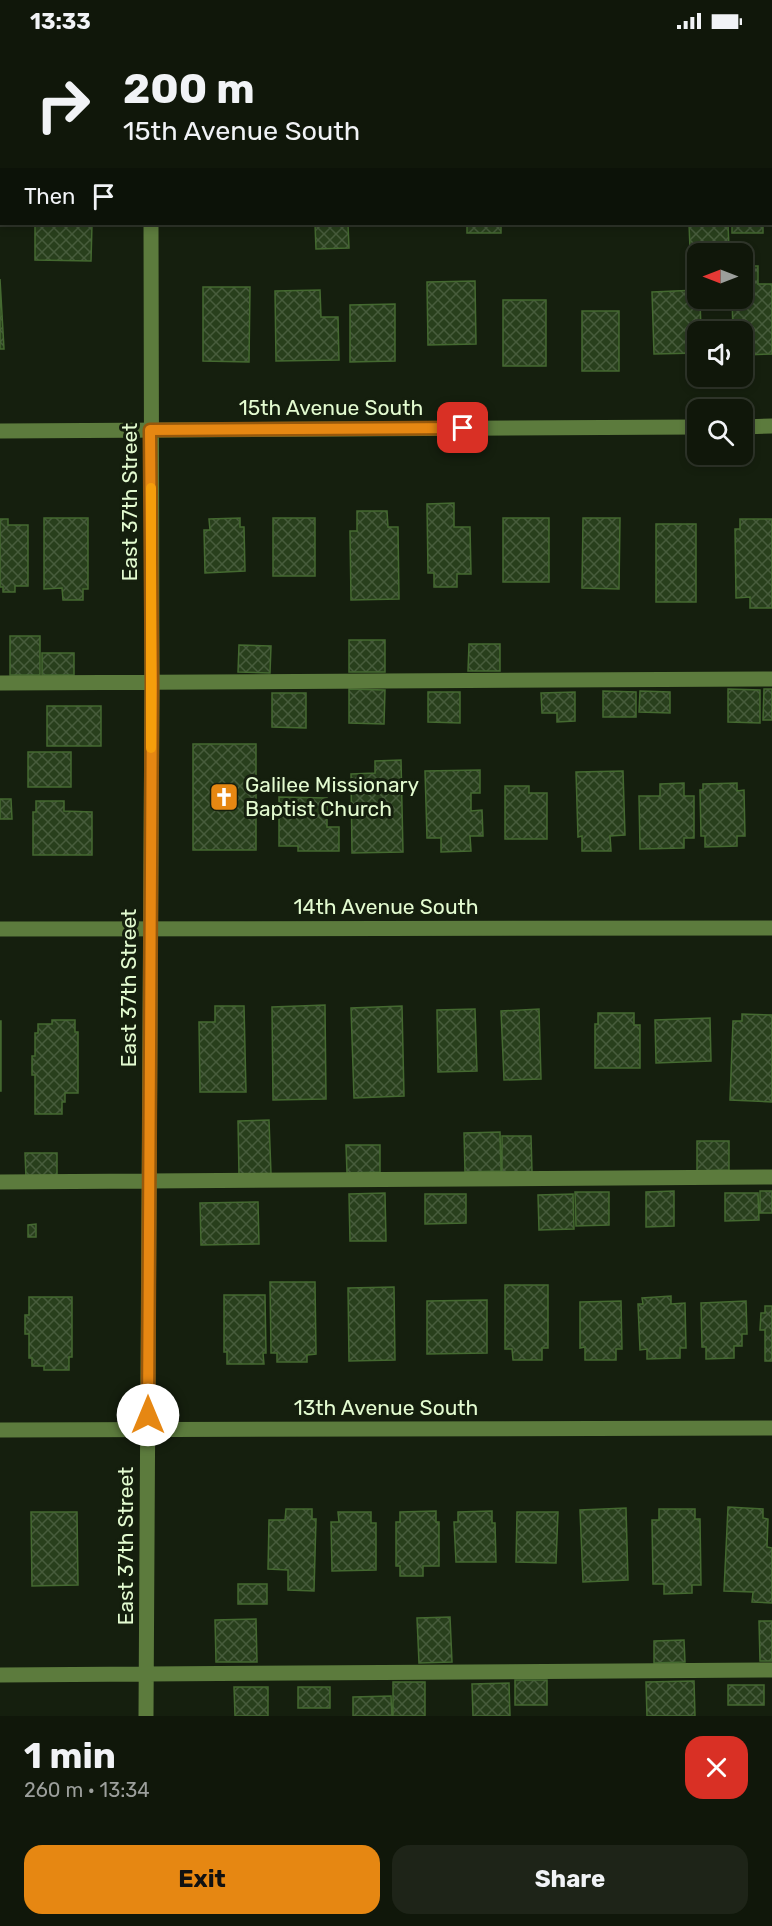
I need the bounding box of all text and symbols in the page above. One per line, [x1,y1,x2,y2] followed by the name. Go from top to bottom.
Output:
[30,8,91,35] text: 13:33
[123,64,255,114] text: 200 m
[24,66,102,144] icon: right
[123,115,360,147] text: 15th Avenue South
[87,180,120,213] icon: arrive
[24,183,75,210] text: Then
[687,243,753,309] north arrow
[687,243,753,465] map controls
[687,321,753,387] button: sound
[239,395,423,420] street label: 15th Avenue South
[687,399,753,465] button: search
[437,402,488,453] pin
[446,411,479,444] icon: arrive
[117,423,142,581] street label: East 37th Street
[245,772,419,821] place label: Galilee Missionary Baptist Church
[208,781,240,813] church icon: Galilee Missionary Baptist Church
[293,894,479,919] street label: 14th Avenue South
[116,909,141,1067] street label: East 37th Street
[116,1383,180,1447] position arrow
[294,1395,478,1420] street label: 13th Avenue South
[113,1467,138,1625] street label: East 37th Street
[24,1734,116,1777] text: 1 min
[685,1736,748,1799] button: close
[24,1778,150,1802] text: 260 m · 13:34
[24,1845,380,1914] button: Exit
[392,1845,748,1914] button: Share

